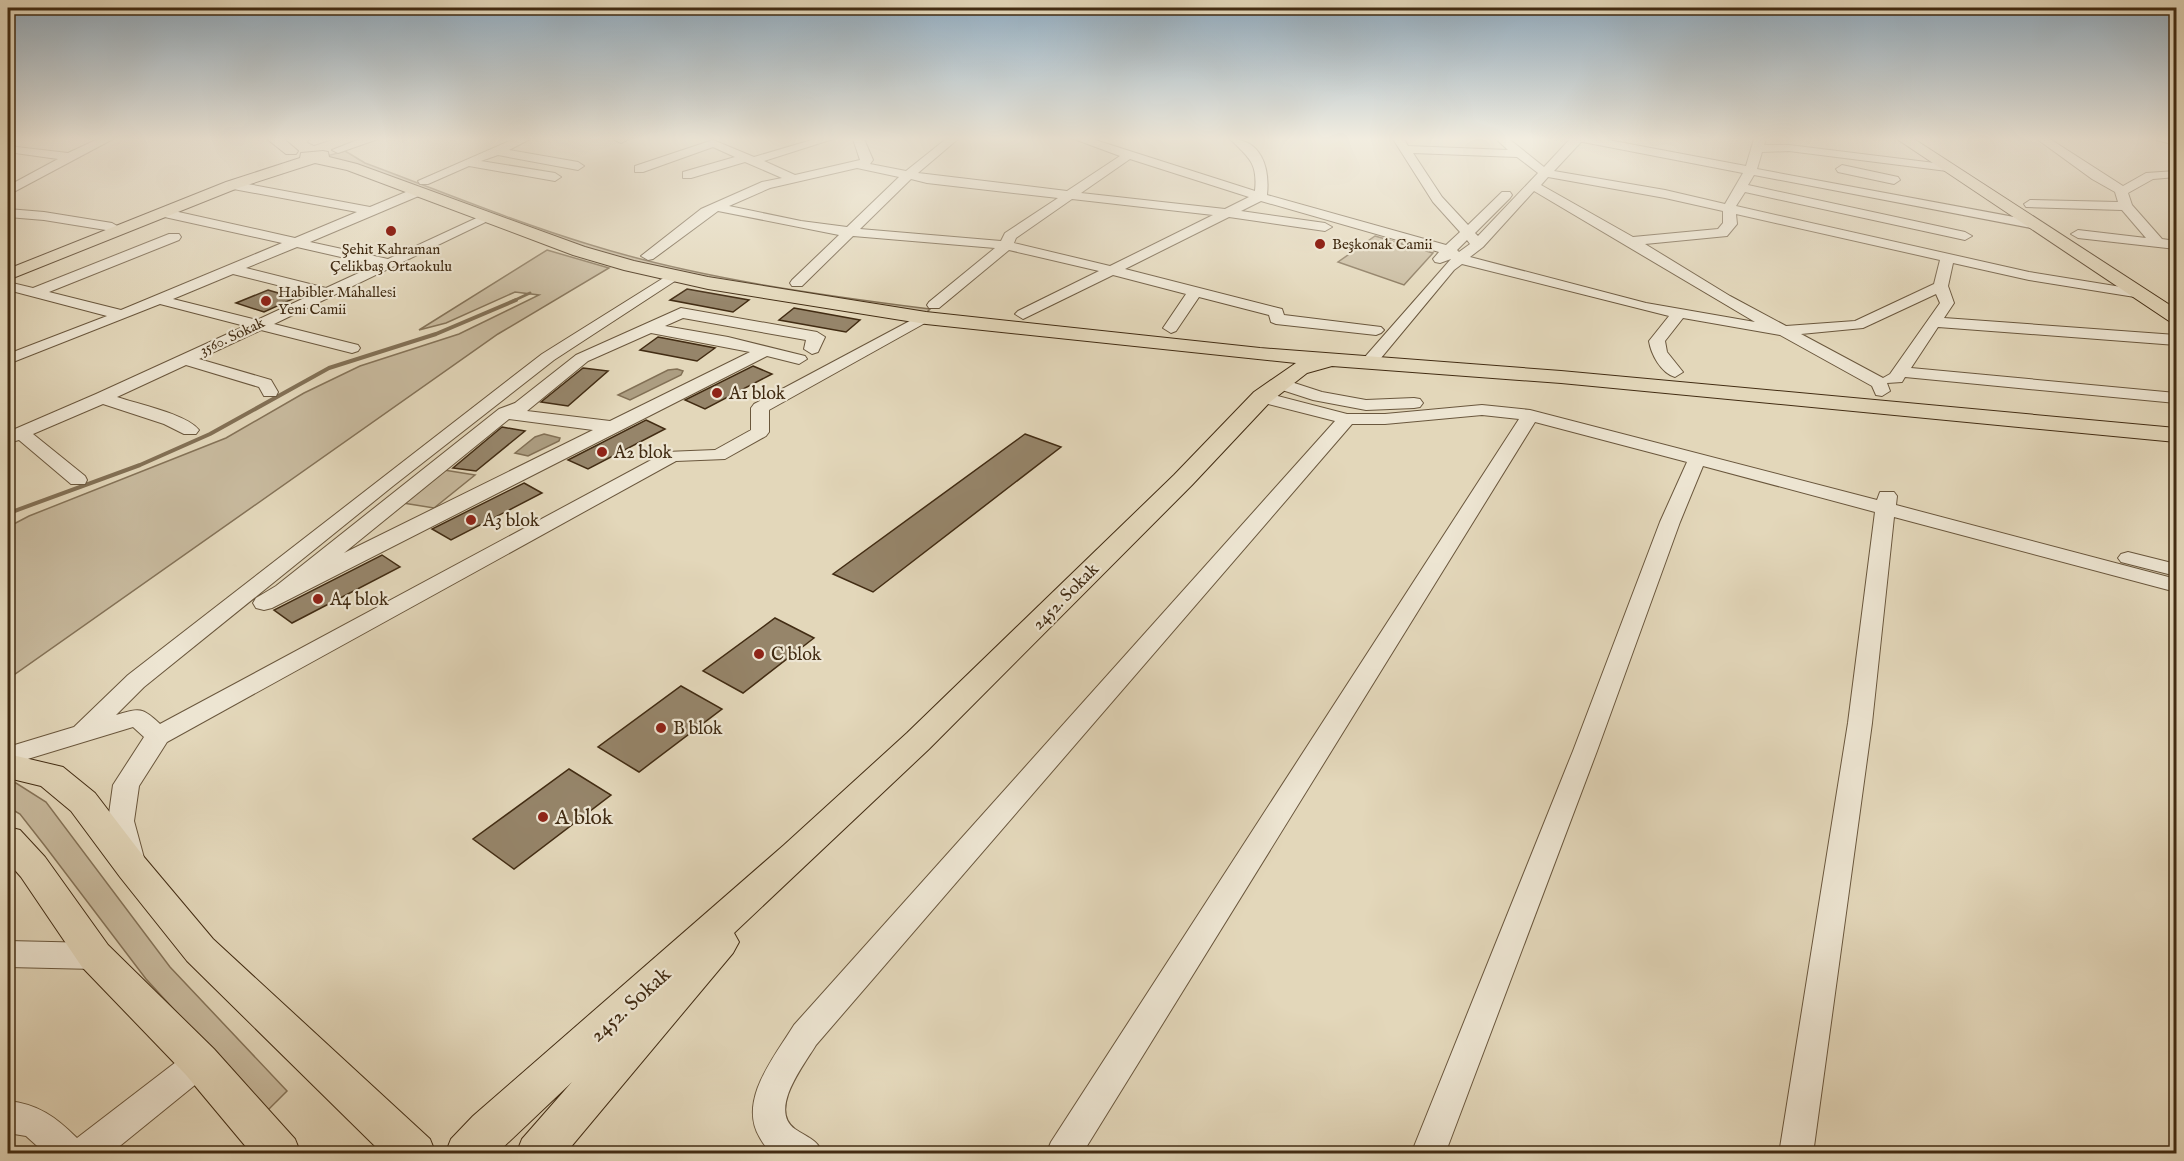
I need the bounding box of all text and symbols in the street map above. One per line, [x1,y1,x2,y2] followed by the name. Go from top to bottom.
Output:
[384,224,398,238] marker: Şehit Kahraman Çelikbaş Ortaokulu
[1332,235,1433,254] place label: Beşkonak Camii
[1313,237,1327,251] marker: Beşkonak Camii
[330,240,452,276] place label: Şehit Kahraman Çelikbaş Ortaokulu
[278,283,396,319] place label: Habibler Mahallesi Yeni Camii
[259,294,273,308] marker: Habibler Mahallesi Yeni Camii
[197,313,269,360] street label: 3560. Sokak
[728,383,786,406] place label: A1 blok
[710,386,724,400] marker: A1 blok
[613,442,673,465] place label: A2 blok
[595,445,609,459] marker: A2 blok
[482,510,540,533] place label: A3 blok
[464,513,478,527] marker: A3 blok
[1028,558,1105,636] street label: 2452. Sokak
[329,589,389,612] place label: A4 blok
[311,592,325,606] marker: A4 blok
[771,644,822,667] place label: C blok
[752,647,766,661] marker: C blok
[673,718,723,741] place label: B blok
[654,721,668,735] marker: B blok
[554,805,614,832] place label: A blok
[536,810,550,824] marker: A blok
[585,961,678,1049] street label: 2452. Sokak

